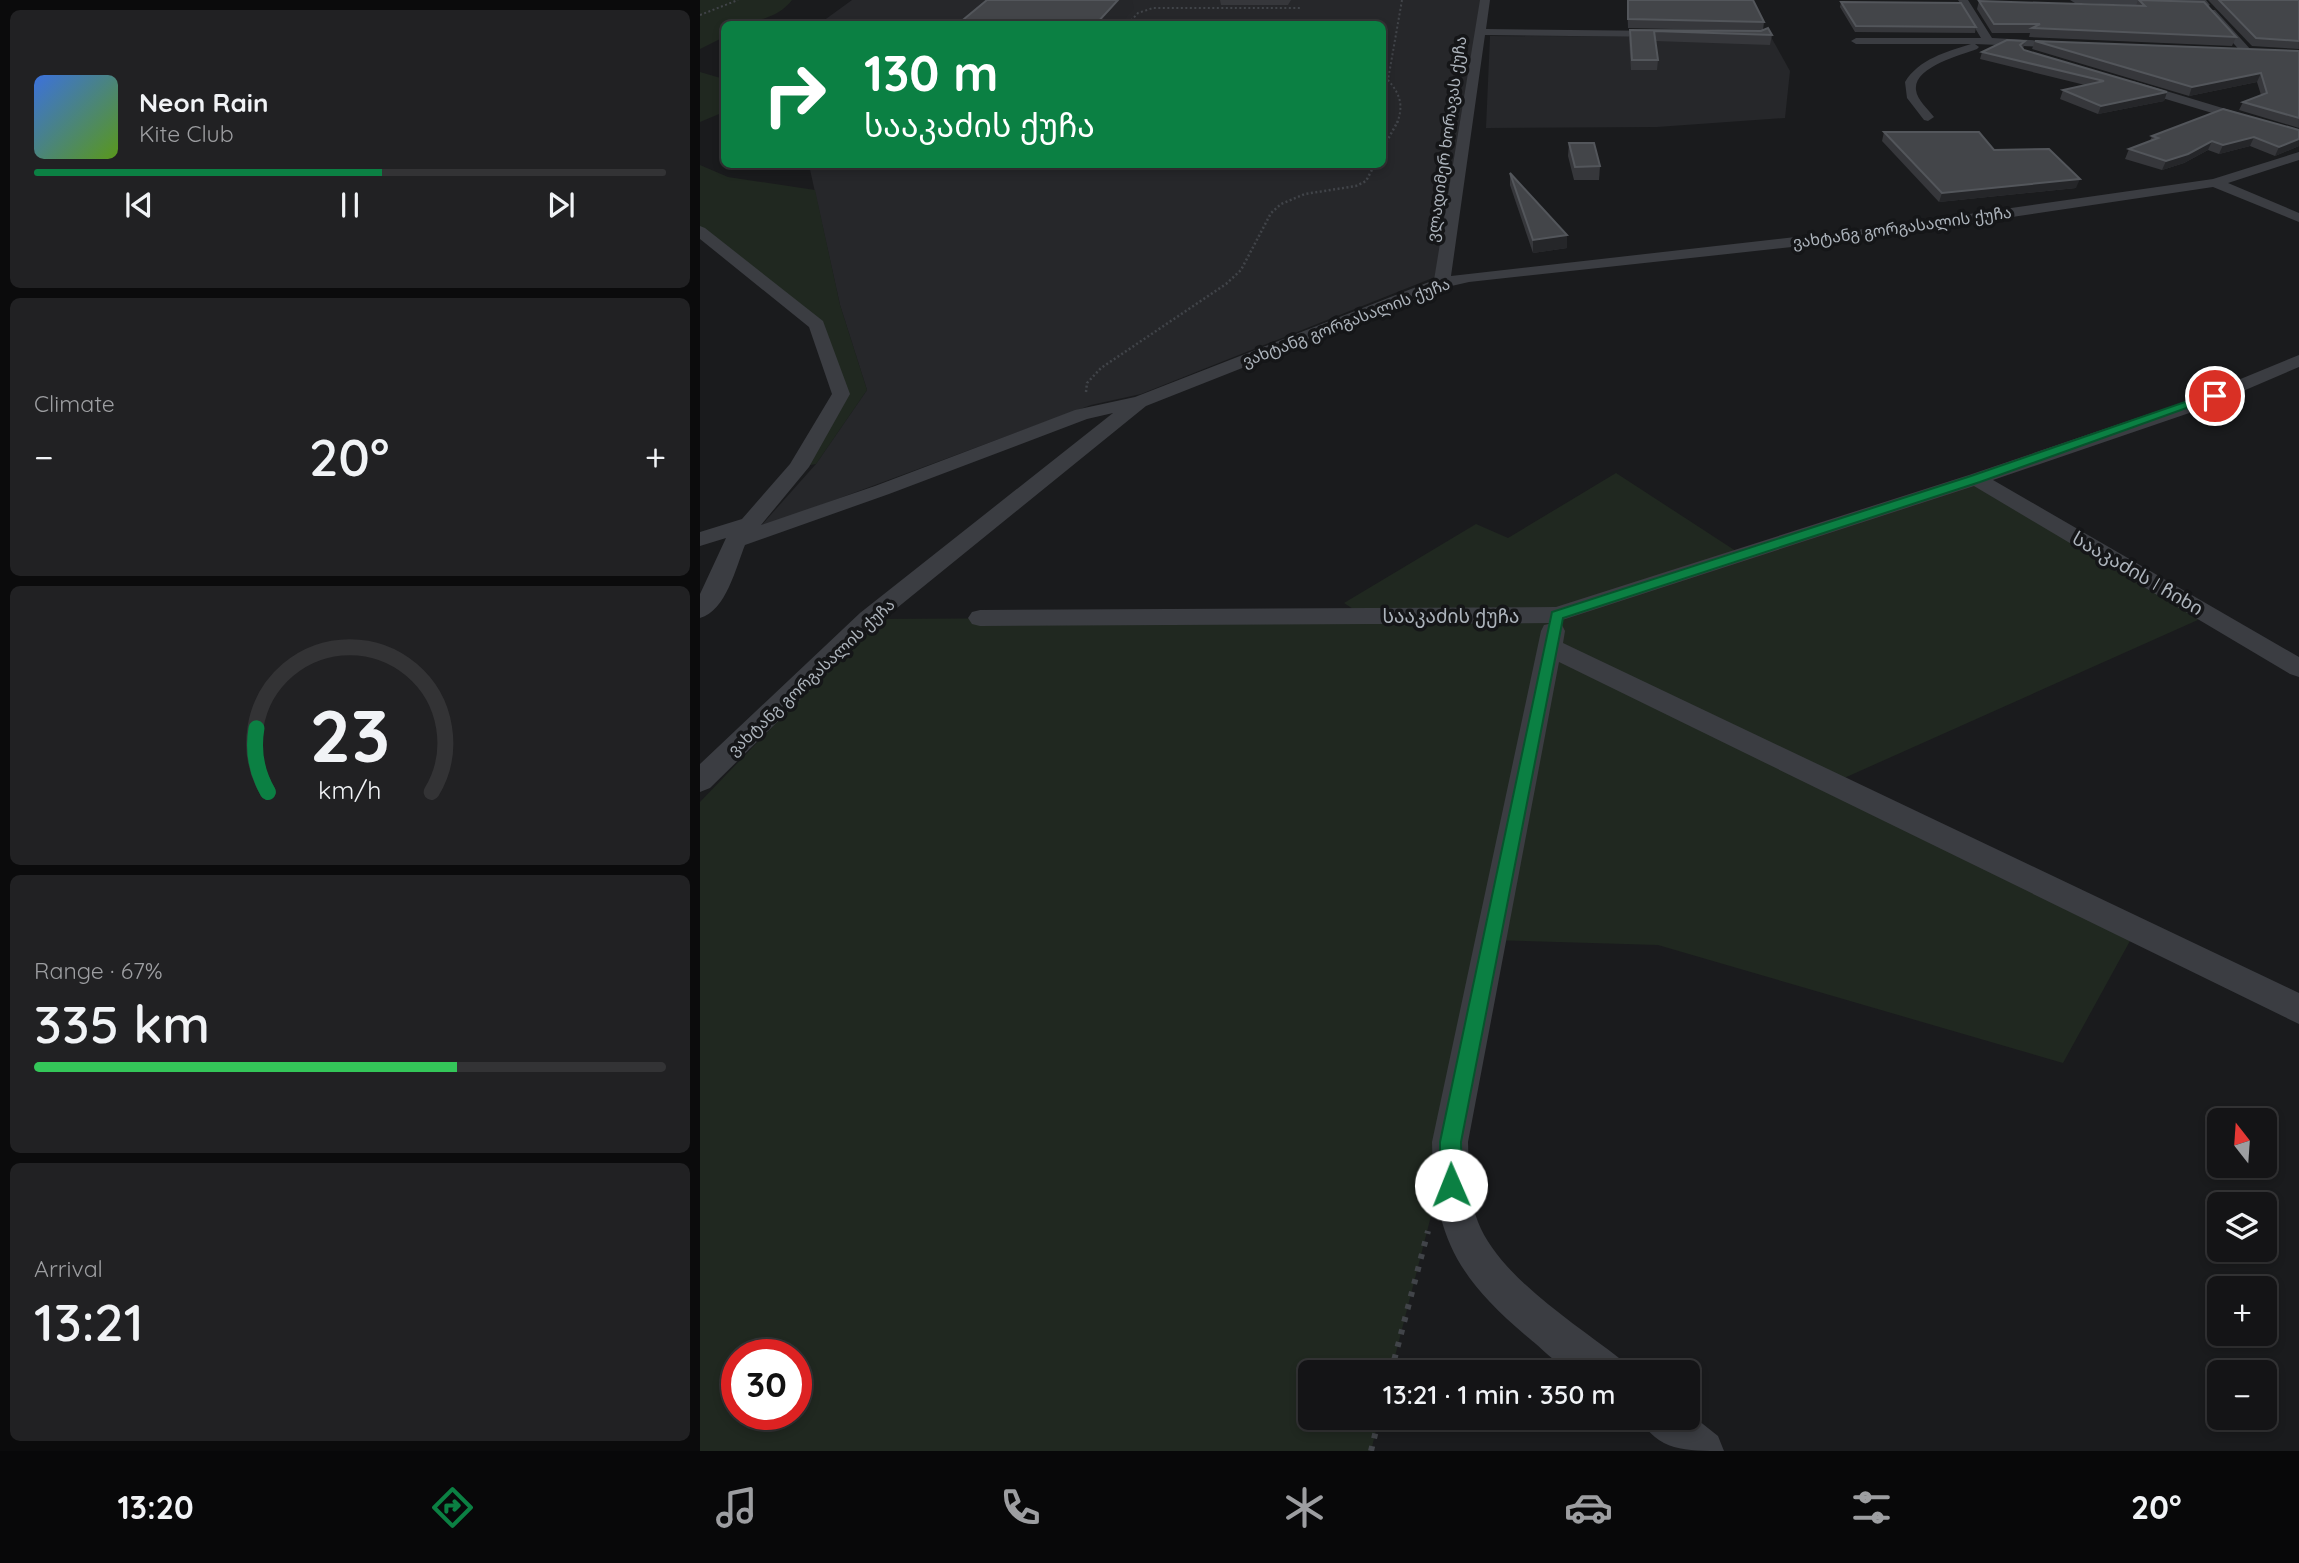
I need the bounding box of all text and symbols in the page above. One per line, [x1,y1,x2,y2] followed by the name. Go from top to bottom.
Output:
[1422,35,1471,243] street label: ვლადიმერ ხორავას ქუჩა
[864,42,998,103] text: 130 m
[749,49,840,140] icon: right
[139,86,268,119] text: Neon Rain
[864,105,1095,145] text: სააკაძის ქუჩა
[139,119,234,148] text: Kite Club
[120,186,158,224] icon: previous
[331,186,369,224] icon: pause
[542,186,580,224] icon: next
[1791,202,2013,253] street label: ვახტანგ გორგასალის ქუჩა
[1239,273,1453,372] street label: ვახტანგ გორგასალის ქუჩა
[2185,366,2245,426] pin
[2196,377,2234,415] icon: arrive
[34,389,115,418] text: Climate
[309,424,389,489] text: 20°
[34,433,54,481] text: −
[645,433,666,481] text: +
[2068,526,2208,620] street label: სააკაძის I ჩიხი
[723,594,899,760] street label: ვახტანგ გორგასალის ქუჩა
[1382,604,1520,628] street label: სააკაძის ქუჩა
[310,689,390,780] text: 23
[318,773,382,804] text: km/h
[34,956,163,985] text: Range · 67%
[34,991,210,1056] text: 335 km
[2207,1108,2277,1178] north arrow
[2207,1108,2277,1430] map controls
[1414,1148,1488,1222] position arrow
[2207,1192,2277,1262] button: layers
[34,1254,103,1283] text: Arrival
[2207,1276,2277,1346] button: +
[34,1289,144,1354] text: 13:21
[721,1339,812,1430] speed limit sign: 30
[2207,1360,2277,1430] button: −
[1383,1378,1615,1411] text: 13:21 · 1 min · 350 m
[428,1483,477,1532] icon: directions
[712,1483,761,1532] icon: music
[996,1483,1045,1532] icon: phone
[1280,1483,1329,1532] icon: climate
[1564,1483,1613,1532] icon: car
[1847,1483,1896,1532] icon: filters
[117,1487,194,1527] text: 13:20
[2131,1487,2182,1527] text: 20°

